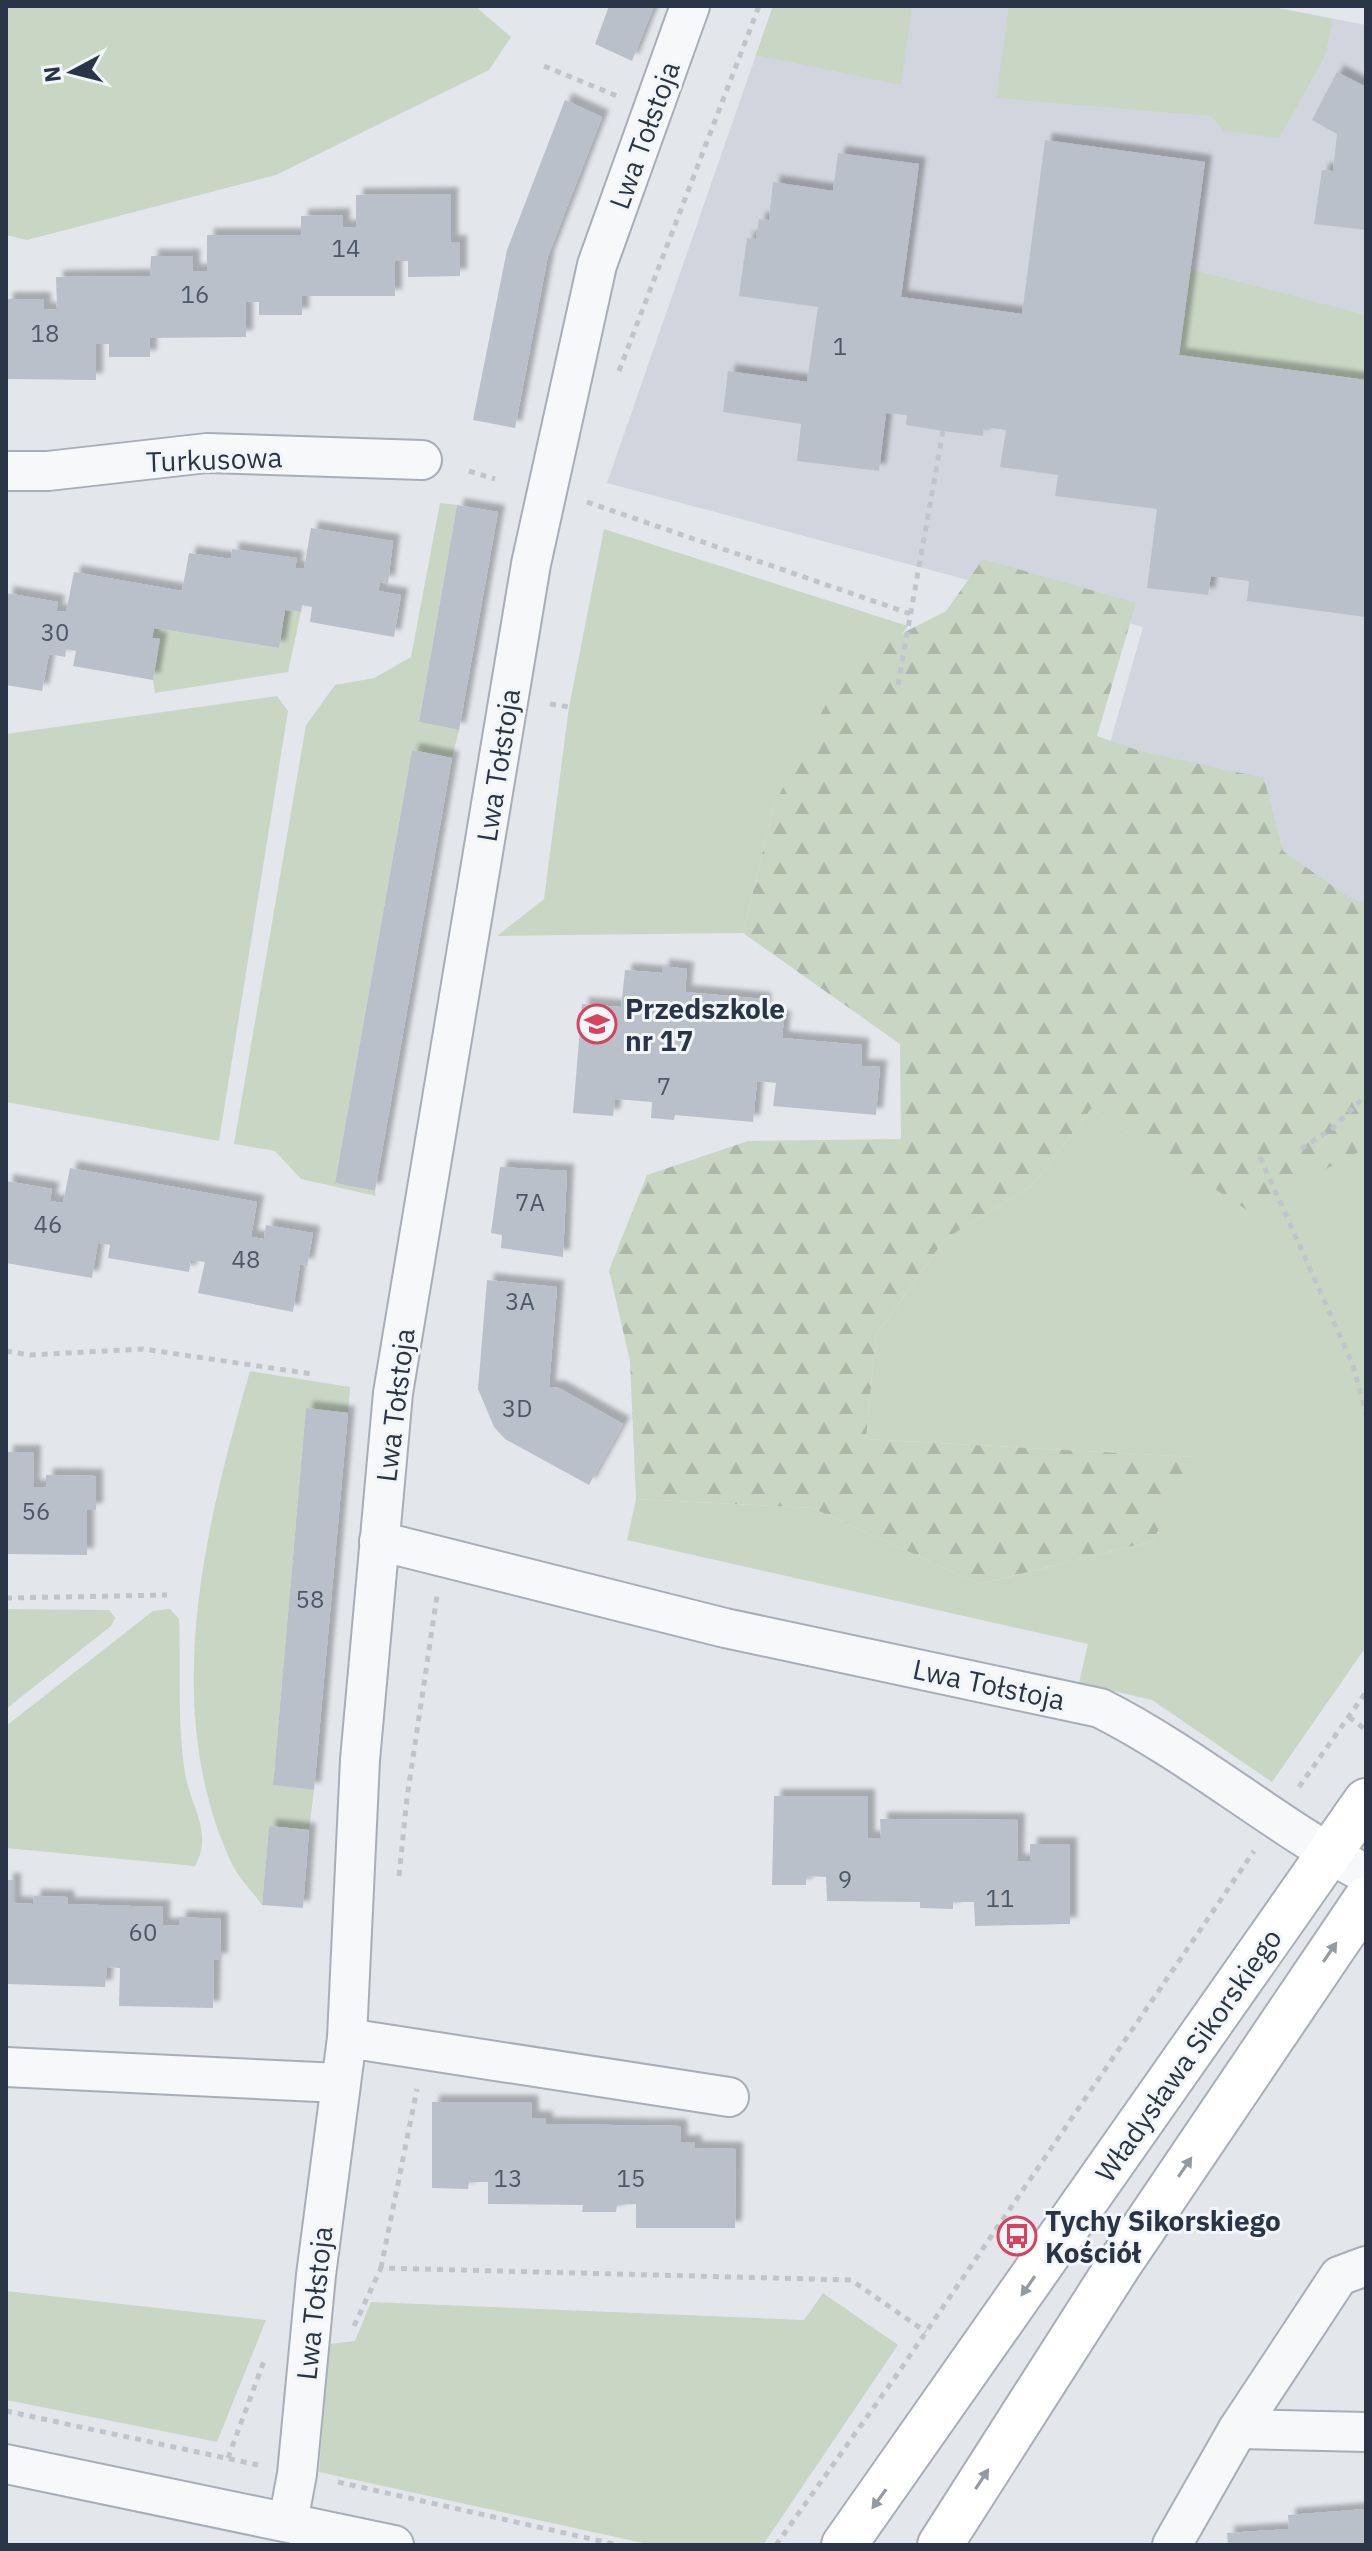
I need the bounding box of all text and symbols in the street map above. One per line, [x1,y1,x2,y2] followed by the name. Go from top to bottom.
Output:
[32,32,112,112] north arrow
[600,56,688,214] street label: Lwa Tołstoja
[36,65,67,84] text: N
[332,232,360,264] house number: 14
[181,278,209,310] house number: 16
[31,317,59,349] house number: 18
[833,330,847,362] house number: 1
[145,438,283,480] street label: Turkusowa
[41,616,69,648] house number: 30
[468,686,528,844] street label: Lwa Tołstoja
[625,990,785,1059] place label: Przedszkole nr 17
[576,1003,618,1045] school or university icon: Przedszkole nr 17
[657,1070,671,1102] house number: 7
[515,1186,545,1218] house number: 7A
[34,1208,62,1240] house number: 46
[232,1243,260,1275] house number: 48
[505,1285,535,1317] house number: 3A
[367,1326,423,1484] street label: Lwa Tołstoja
[502,1392,532,1424] house number: 3D
[22,1495,50,1527] house number: 56
[296,1583,324,1615] house number: 58
[910,1650,1068,1718] street label: Lwa Tołstoja
[838,1863,852,1895] house number: 9
[986,1882,1014,1914] house number: 11
[129,1916,157,1948] house number: 60
[1086,1921,1290,2189] street label: Władysława Sikorskiego
[1322,1941,1337,1962] one-way arrow
[1177,2157,1192,2178] one-way arrow
[494,2162,522,2194] house number: 13
[617,2162,645,2194] house number: 15
[1045,2202,1281,2271] place label: Tychy Sikorskiego Kościół
[996,2215,1038,2257] bus stop icon: Tychy Sikorskiego Kościół
[288,2224,340,2382] street label: Lwa Tołstoja
[1021,2275,1036,2296] one-way arrow
[975,2469,990,2490] one-way arrow
[871,2488,887,2509] one-way arrow

